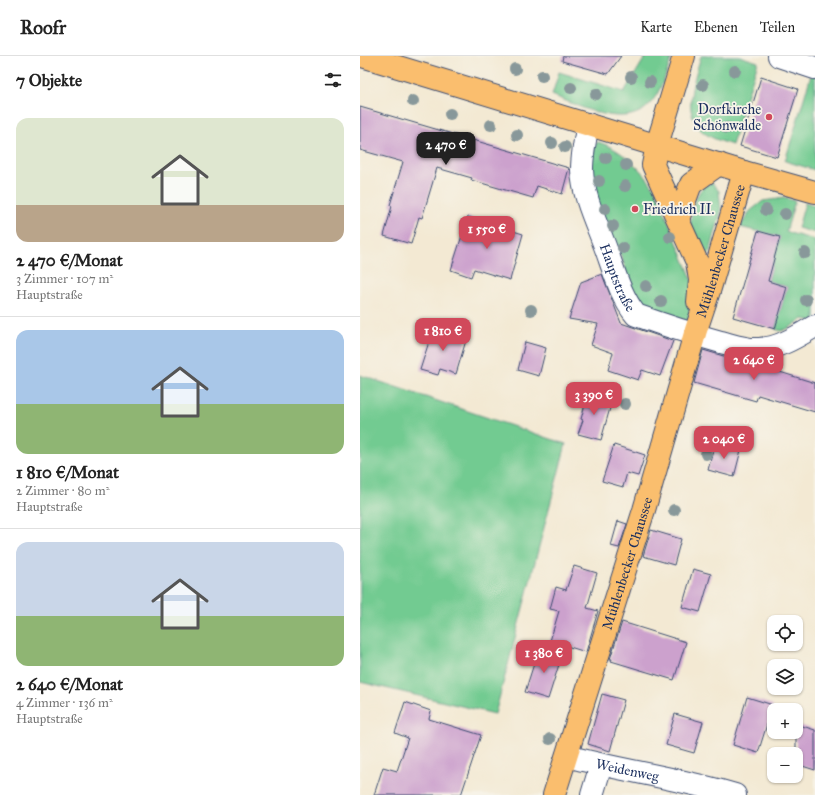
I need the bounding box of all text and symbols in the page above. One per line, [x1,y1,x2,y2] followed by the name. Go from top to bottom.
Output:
[20,16,66,39] text: Roofr
[640,19,672,36] text: Karte
[694,19,738,36] text: Ebenen
[760,19,795,36] text: Teilen
[322,69,344,91] icon: filters
[16,70,82,91] text: 7 Objekte
[693,101,761,134] place label: Dorfkirche Schönwalde
[764,112,774,122] marker: Dorfkirche Schönwalde
[409,132,483,166] pin: 2 470 €
[425,137,467,153] text: 2 470 €
[144,144,216,216] icon: home
[692,182,748,320] street label: Mühlenbecker Chaussee
[643,201,714,218] place label: Friedrich II.
[630,204,640,214] marker: Friedrich II.
[450,216,524,250] pin: 1 550 €
[468,221,506,237] text: 1 550 €
[596,241,639,315] street label: Hauptstraße
[16,250,123,271] text: 2 470 €/Monat
[16,271,113,287] text: 3 Zimmer · 107 m²
[16,287,83,303] text: Hauptstraße
[406,318,480,352] pin: 1 810 €
[424,323,462,339] text: 1 810 €
[717,347,791,381] pin: 2 640 €
[733,352,775,368] text: 2 640 €
[144,356,216,428] icon: home
[557,382,631,416] pin: 3 390 €
[575,387,613,403] text: 3 390 €
[687,426,761,460] pin: 2 040 €
[703,431,745,447] text: 2 040 €
[16,462,119,483] text: 1 810 €/Monat
[16,483,109,499] text: 2 Zimmer · 80 m²
[598,495,656,632] street label: Mühlenbecker Chaussee
[16,499,83,515] text: Hauptstraße
[144,568,216,640] icon: home
[767,615,803,783] map controls
[767,615,803,651] button: locate
[507,640,581,674] pin: 1 380 €
[525,645,563,661] text: 1 380 €
[767,659,803,695] button: layers
[16,674,123,695] text: 2 640 €/Monat
[16,695,113,711] text: 4 Zimmer · 136 m²
[767,703,803,739] button: +
[16,711,83,727] text: Hauptstraße
[767,747,803,783] button: −
[594,755,661,785] street label: Weidenweg

